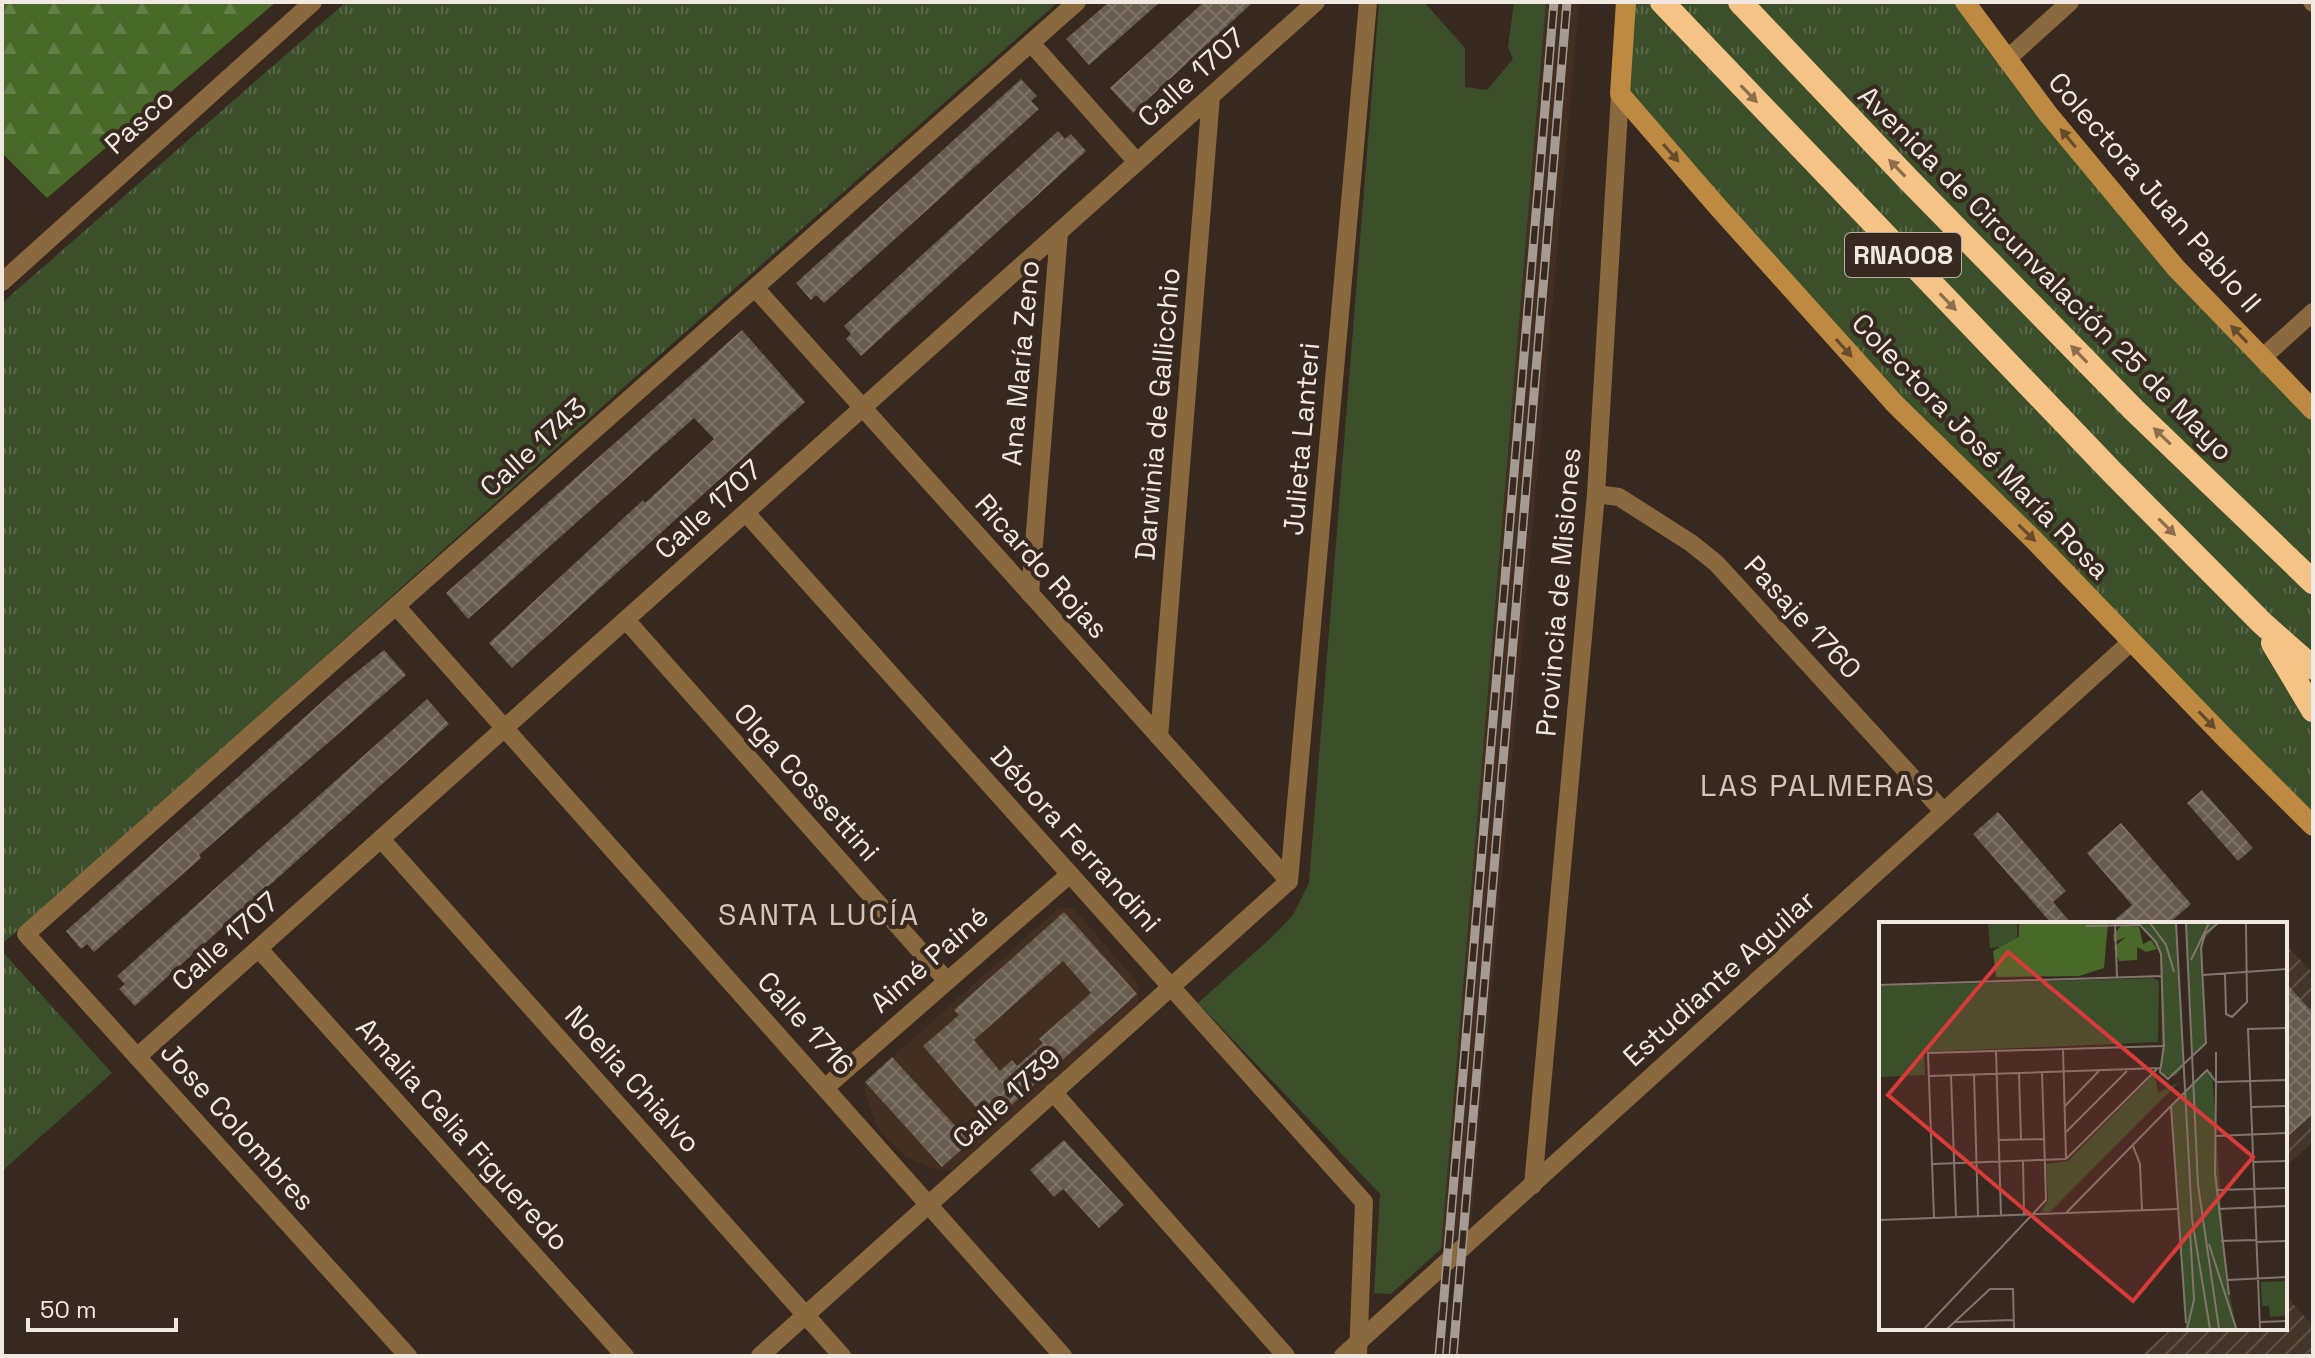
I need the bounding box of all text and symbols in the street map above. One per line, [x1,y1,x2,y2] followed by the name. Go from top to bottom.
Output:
[1130,19,1252,135] street label: Calle 1707
[2041,64,2269,320] street label: Colectora Juan Pablo II
[1851,78,2241,468] street label: Avenida de Circunvalación 25 de Mayo
[97,80,181,162] street label: Pasco
[1739,84,1758,103] one-way arrow
[2060,128,2077,148] one-way arrow
[1662,143,1679,163] one-way arrow
[1889,159,1907,178] one-way arrow
[1845,233,1961,277] road number: RNA008
[993,259,1047,467] street label: Ana María Zeno
[1126,266,1188,562] street label: Darwinia de Gallicchio
[1939,292,1957,311] one-way arrow
[1844,305,2118,587] street label: Colectora José María Rosa
[2230,325,2249,344] one-way arrow
[1835,337,1852,357] one-way arrow
[1275,341,1327,537] street label: Julieta Lanteri
[2070,345,2089,364] one-way arrow
[472,390,594,504] street label: Calle 1743
[2153,428,2172,446] one-way arrow
[1527,446,1589,738] street label: Provincia de Misiones
[647,451,769,567] street label: Calle 1707
[968,486,1116,646] street label: Ricardo Rojas
[2157,517,2176,536] one-way arrow
[2017,523,2035,542] one-way arrow
[1737,548,1869,686] street label: Pasaje 1760
[726,695,888,869] street label: Olga Cossettini
[2197,710,2216,729] one-way arrow
[983,738,1169,940] street label: Débora Ferrandini
[1700,766,1936,805] district label: LAS PALMERAS
[1615,882,1823,1074] street label: Estudiante Aguilar
[164,883,286,999] street label: Calle 1707
[718,895,920,934] district label: SANTA LUCÍA
[862,898,996,1020] street label: Aimé Painé
[1879,922,2287,1330] inset map
[750,964,862,1082] street label: Calle 1716
[557,998,709,1160] street label: Noelia Chialvo
[349,1010,577,1258] street label: Amalia Celia Figueredo
[153,1034,323,1218] street label: Jose Colombres
[944,1040,1068,1156] street label: Calle 1739
[28,1282,176,1332] scale bar
[40,1294,97,1325] text: 50 m

